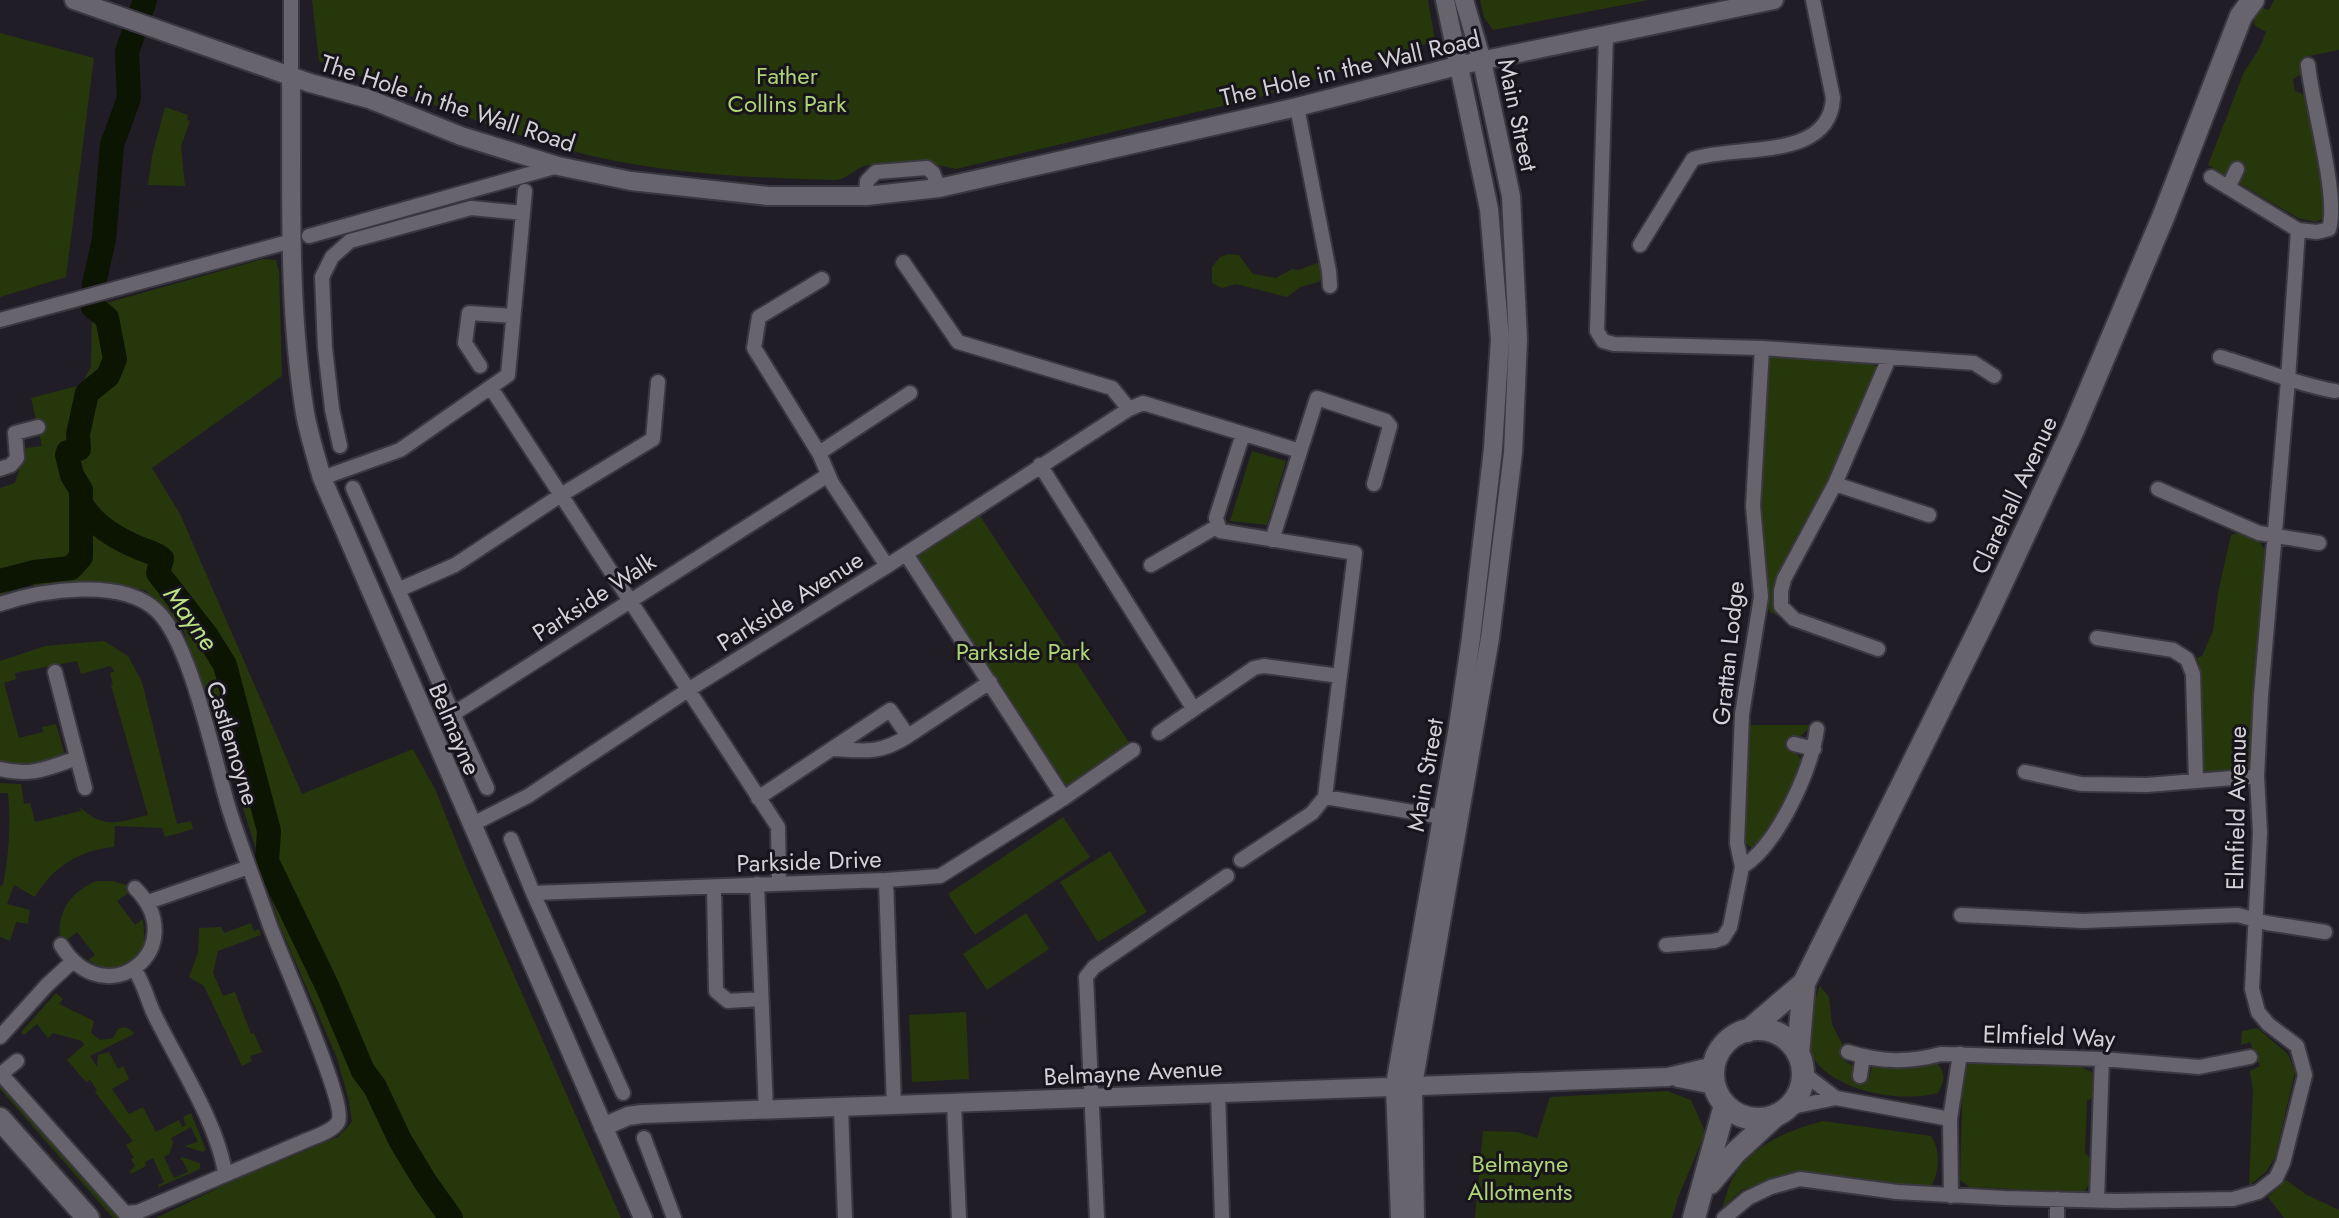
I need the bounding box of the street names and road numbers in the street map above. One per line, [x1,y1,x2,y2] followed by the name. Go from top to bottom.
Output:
[1217,21,1483,115] street label: The Hole in the Wall Road
[316,45,580,161] street label: The Hole in the Wall Road
[1489,55,1547,175] street label: Main Street
[1962,410,2066,580] street label: Clarehall Avenue
[710,542,870,660] street label: Parkside Avenue
[525,544,663,650] street label: Parkside Walk
[1703,579,1753,727] street label: Grattan Lodge
[198,677,268,809] street label: Castlemoyne
[420,678,490,780] street label: Belmayne
[1398,715,1452,834] street label: Main Street
[2217,726,2255,890] street label: Elmfield Avenue
[736,841,882,881] street label: Parkside Drive
[1982,1016,2116,1056] street label: Elmfield Way
[1043,1050,1223,1094] street label: Belmayne Avenue

